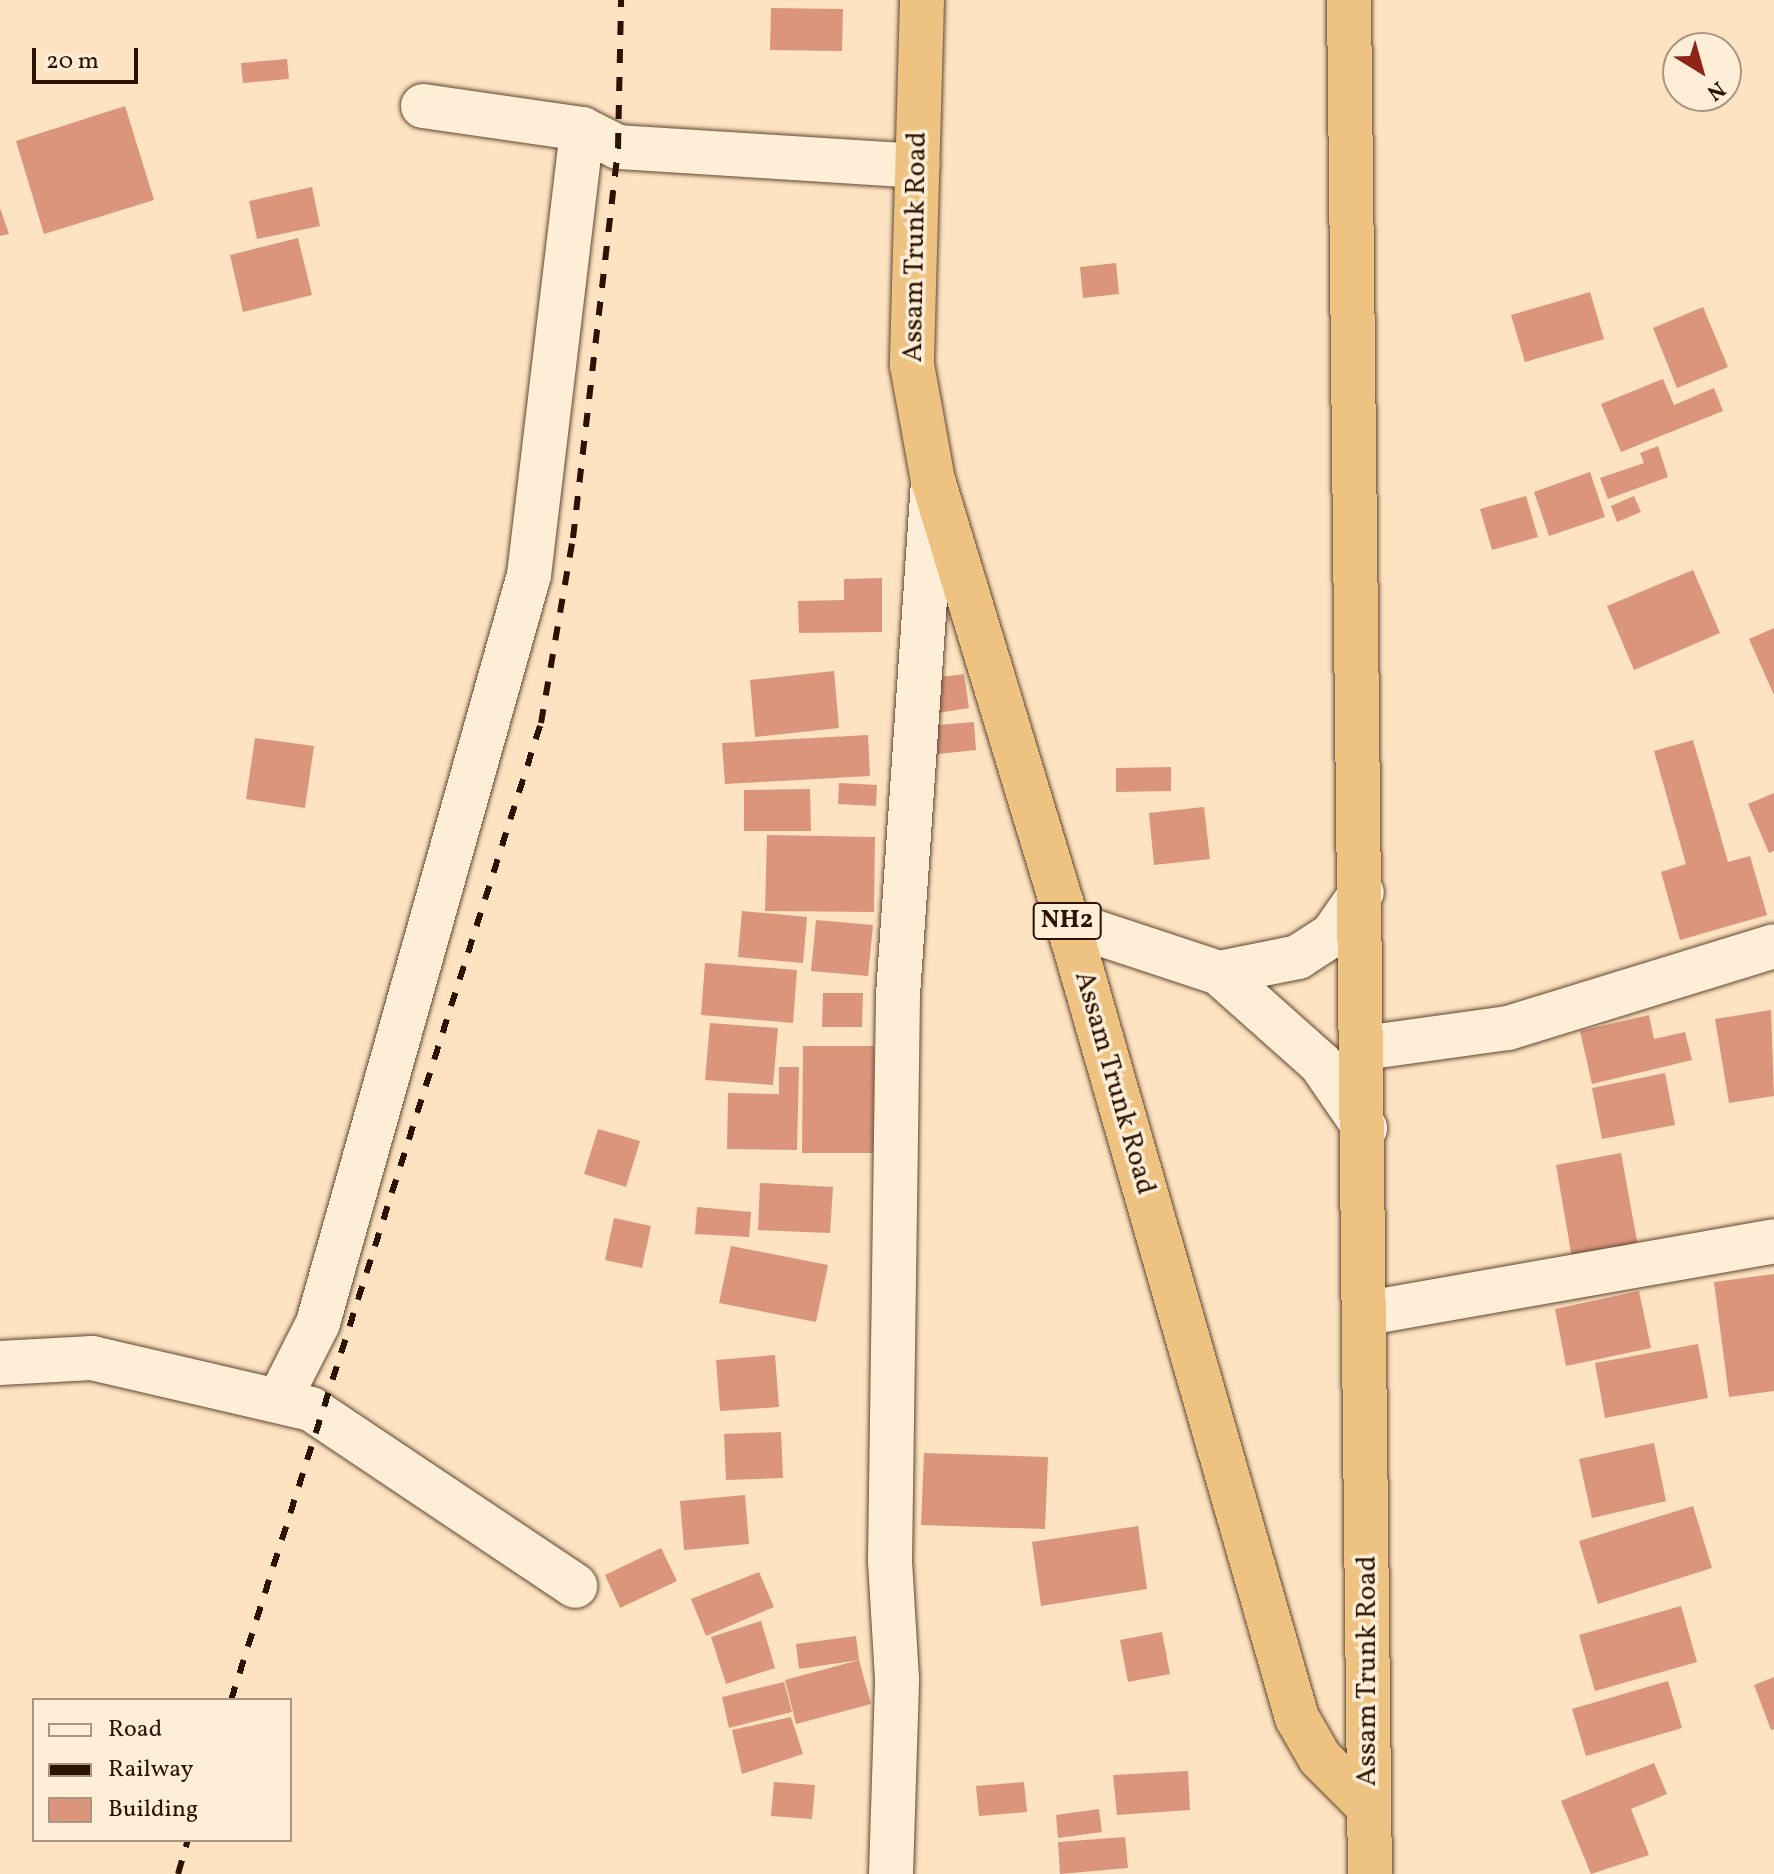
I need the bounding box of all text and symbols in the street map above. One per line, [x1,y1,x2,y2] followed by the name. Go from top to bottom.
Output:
[36,32,142,82] scale bar
[1662,32,1742,112] north arrow
[46,45,99,79] text: 20 m
[1700,73,1731,107] text: N
[897,131,935,363] street label: Assam Trunk Road
[1031,899,1103,943] road number: NH2
[1066,967,1162,1199] street label: Assam Trunk Road
[1351,1555,1385,1787] street label: Assam Trunk Road
[32,1698,292,1842] legend
[108,1713,162,1747] text: Road
[108,1753,194,1787] text: Railway
[108,1793,198,1827] text: Building

